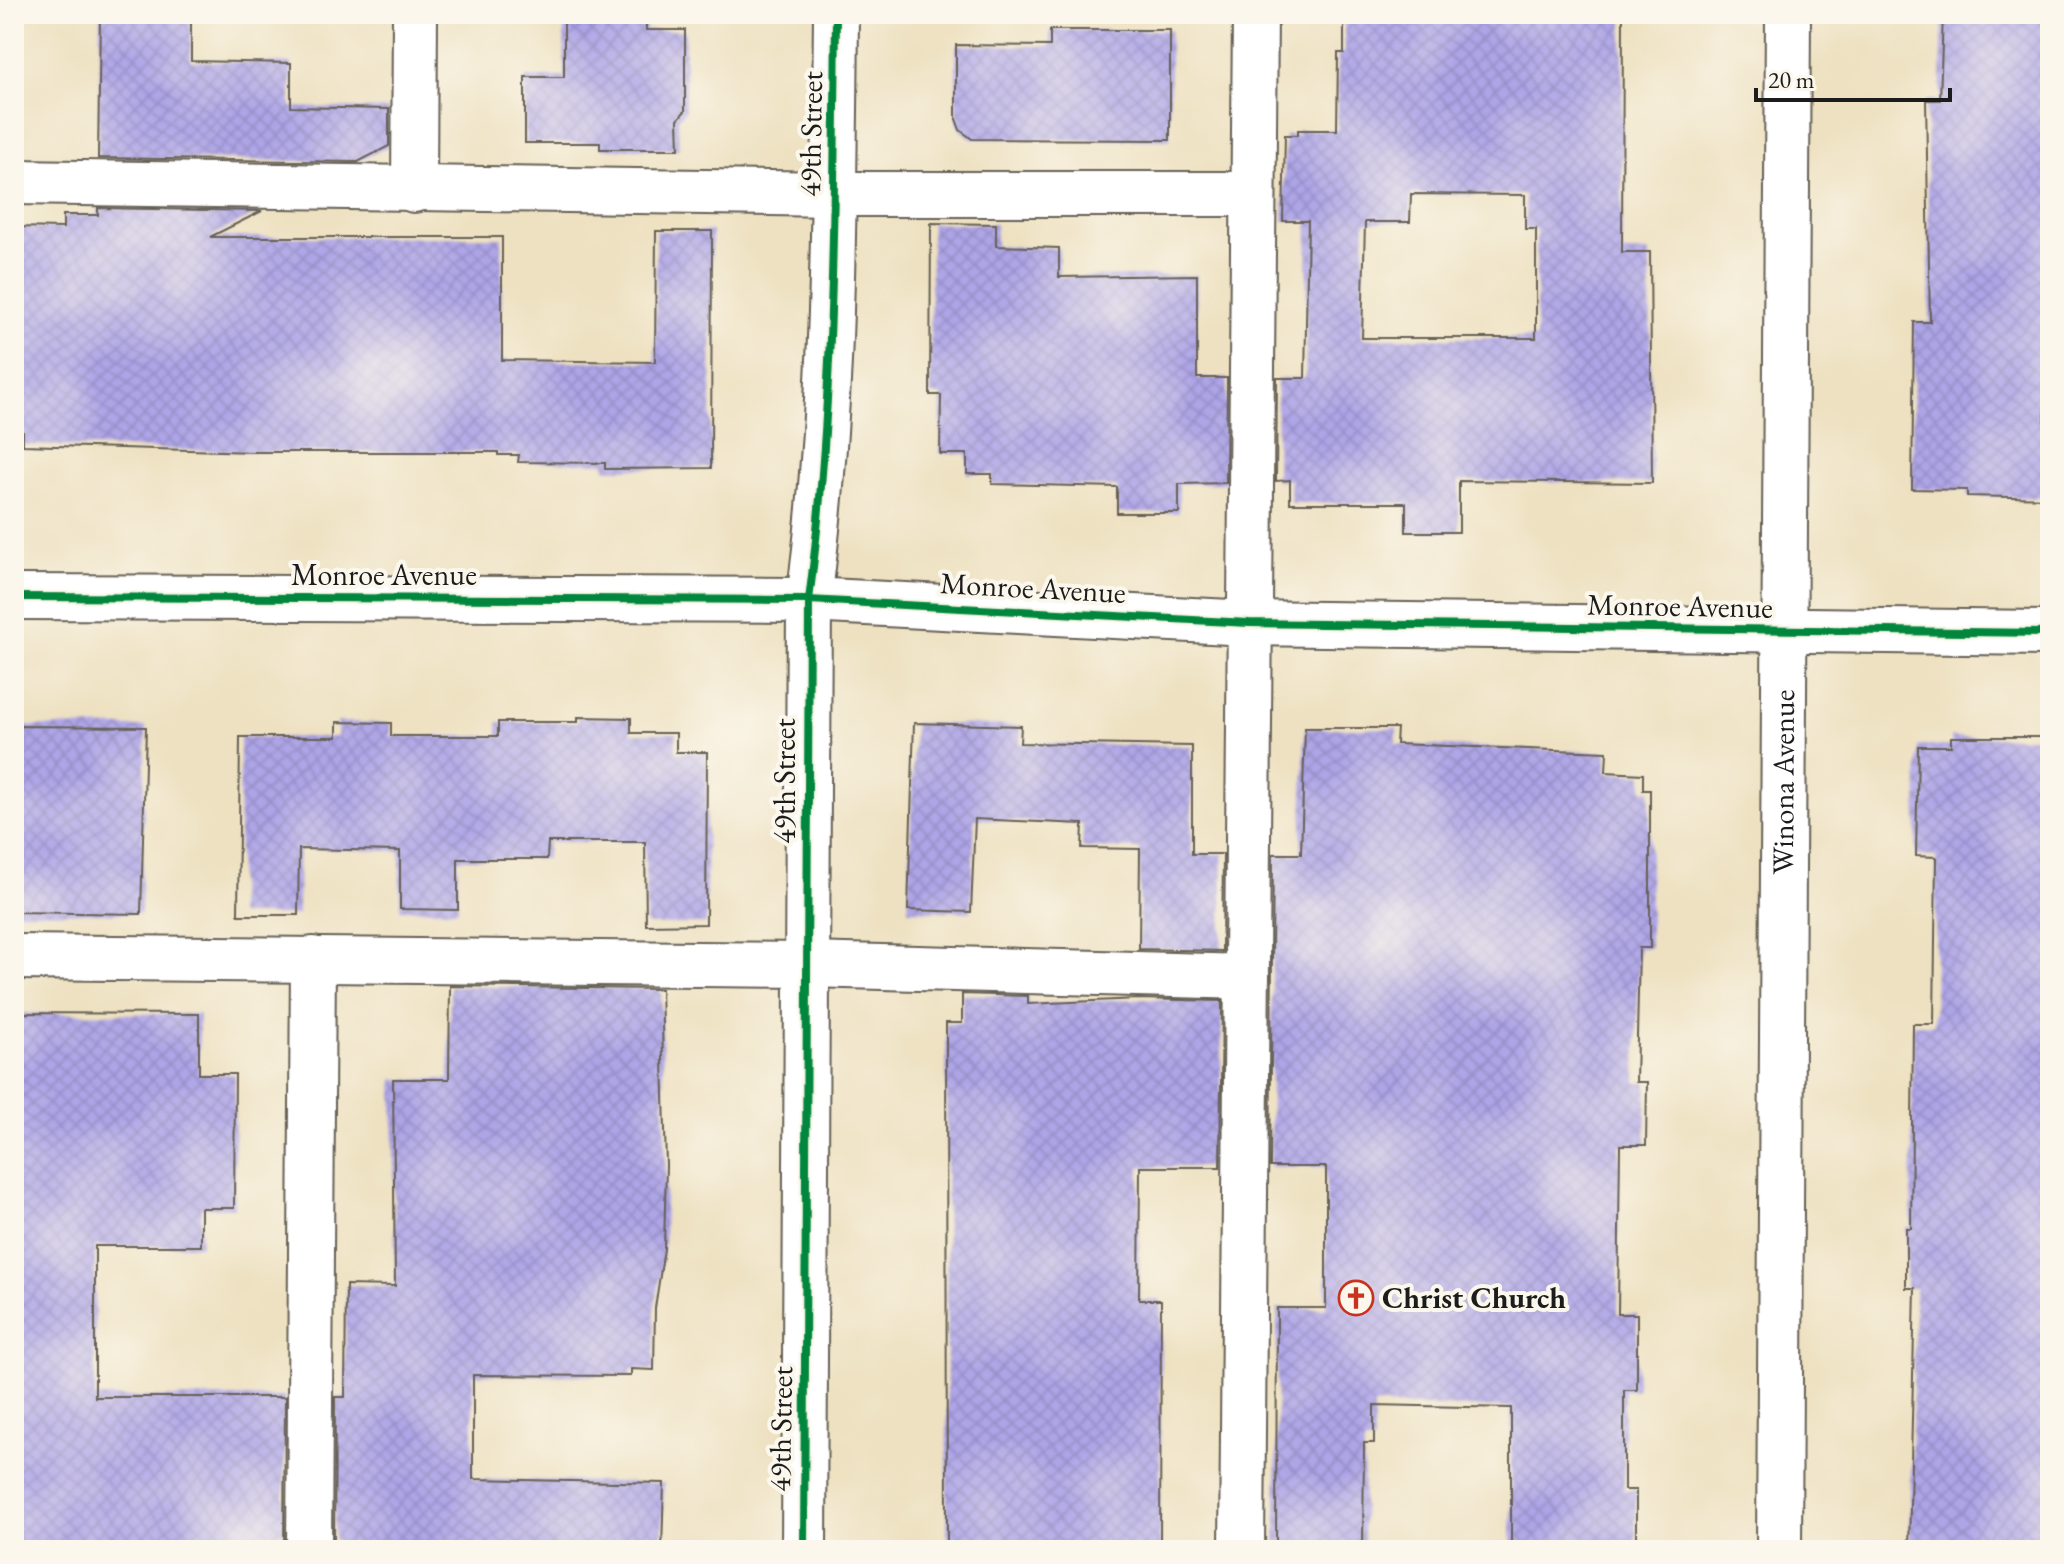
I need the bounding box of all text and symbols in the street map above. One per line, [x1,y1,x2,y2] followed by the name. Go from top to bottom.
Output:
[1756,52,1950,102] scale bar
[1768,64,1815,95] text: 20 m
[790,70,831,197] street label: 49th Street
[291,555,477,594] street label: Monroe Avenue
[939,563,1127,612] street label: Monroe Avenue
[1587,584,1773,627] street label: Monroe Avenue
[1763,689,1803,875] street label: Winona Avenue
[765,718,804,844] street label: 49th Street
[1382,1278,1566,1317] place label: Christ Church
[1337,1279,1375,1317] church icon: Christ Church
[760,1365,801,1492] street label: 49th Street

